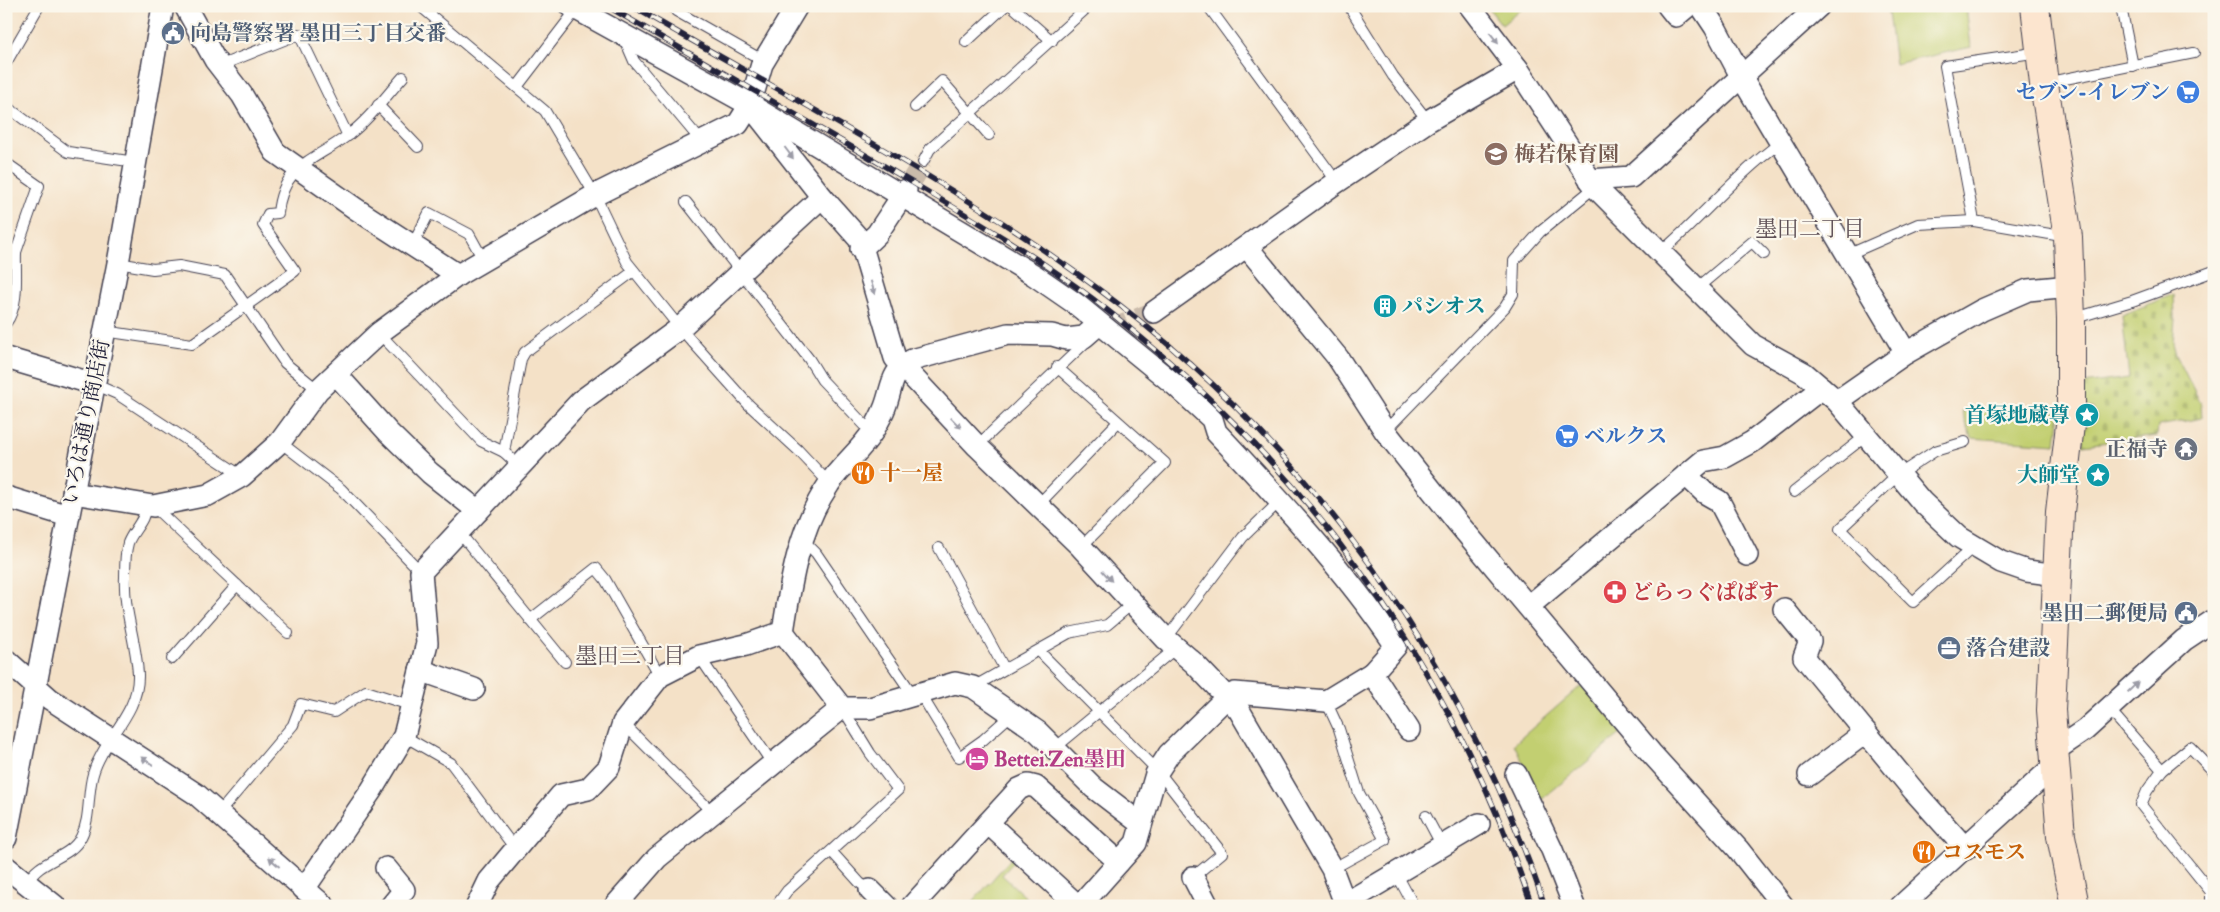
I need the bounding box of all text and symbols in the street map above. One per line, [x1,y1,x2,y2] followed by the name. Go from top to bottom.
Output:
[160,20,186,46] public building icon: 向島警察署 墨田三丁目交番
[190,20,446,47] place label: 向島警察署 墨田三丁目交番
[1489,31,1500,44] one-way arrow
[2016,79,2170,106] place label: セブン-イレブン
[2175,79,2201,105] supermarket icon: セブン-イレブン
[1483,141,1509,167] school or university icon: 梅若保育園
[1514,141,1619,168] place label: 梅若保育園
[784,146,794,160] one-way arrow
[1755,215,1865,243] district label: 墨田二丁目
[870,281,878,296] one-way arrow
[1372,293,1398,319] building icon: パシオス
[1402,293,1486,320] place label: パシオス
[57,337,116,507] street label: いろは通り商店街
[1965,402,2070,429] place label: 首塚地蔵尊
[2074,402,2100,428] place icon: 首塚地蔵尊
[950,417,962,429] one-way arrow
[1554,423,1580,449] supermarket icon: ベルクス
[1584,423,1667,450] place label: ベルクス
[2105,436,2168,463] place label: 正福寺
[2173,436,2199,462] temple icon: 正福寺
[850,460,876,486] restaurant icon: 十一屋
[880,460,943,487] place label: 十一屋
[2017,462,2080,489] place label: 大師堂
[2085,462,2111,488] place icon: 大師堂
[1101,570,1113,582] one-way arrow
[1602,579,1628,605] pharmacy icon: どらっぐぱぱす
[1632,579,1779,606] place label: どらっぐぱぱす
[2042,600,2168,627] place label: 墨田二郵便局
[2173,600,2199,626] public building icon: 墨田二郵便局
[1936,635,1962,661] office icon: 落合建設
[1966,635,2050,662] place label: 落合建設
[575,642,685,670] district label: 墨田三丁目
[2126,681,2138,693] one-way arrow
[964,746,990,772] hotel icon: Bettei.Zen墨田
[994,746,1126,773] place label: Bettei.Zen墨田
[140,756,154,766] one-way arrow
[1911,839,1937,865] restaurant icon: コスモス
[1942,839,2026,866] place label: コスモス
[267,857,280,868] one-way arrow

